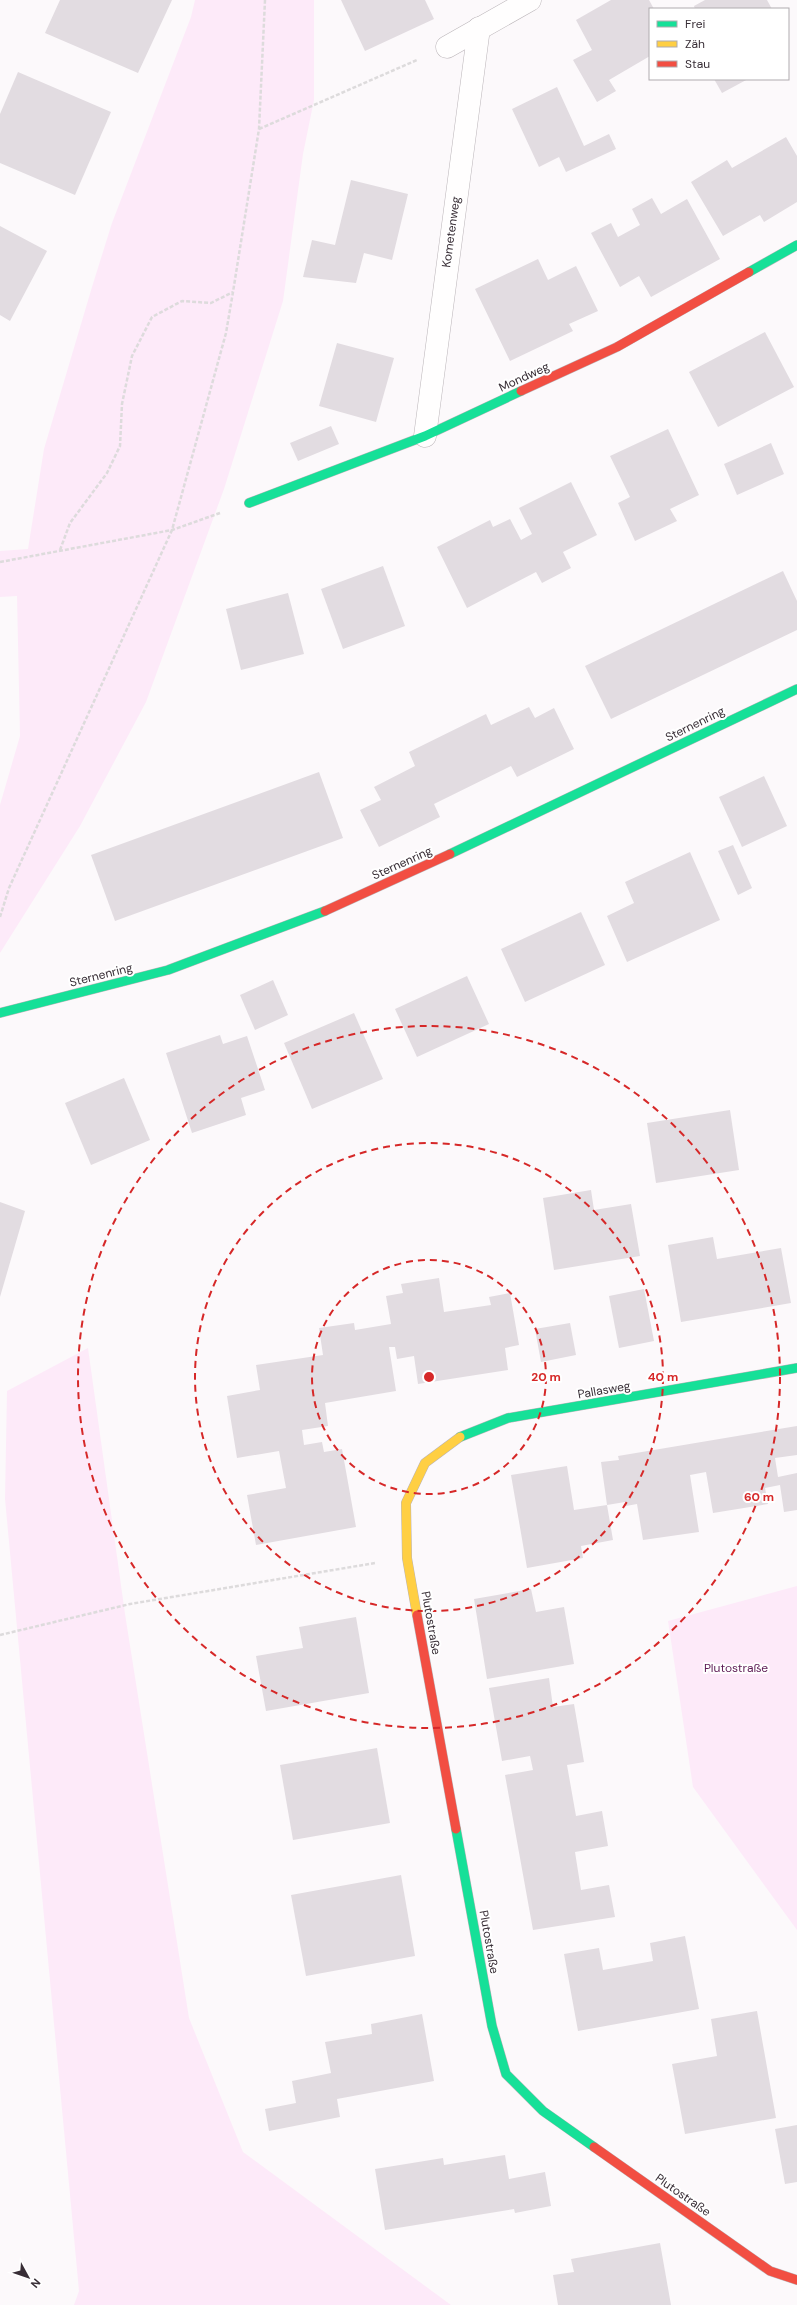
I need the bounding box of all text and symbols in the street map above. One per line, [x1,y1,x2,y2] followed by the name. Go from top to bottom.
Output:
[649,8,789,80] legend
[685,16,705,32] text: Frei
[685,36,705,52] text: Zäh
[685,56,710,72] text: Stau
[438,195,464,269] street label: Kometenweg
[496,358,552,396] street label: Mondweg
[663,703,728,745] street label: Sternenring
[369,843,435,883] street label: Sternenring
[68,959,134,991] street label: Sternenring
[531,1369,561,1385] text: 20 m
[648,1369,678,1385] text: 40 m
[422,1370,436,1384] centre of rings
[576,1377,632,1403] street label: Pallasweg
[744,1489,774,1505] text: 60 m
[418,1590,444,1656] street label: Plutostraße
[704,1660,768,1676] park label: Plutostraße
[476,1909,502,1975] street label: Plutostraße
[652,2170,714,2220] street label: Plutostraße
[8,2257,48,2297] north arrow
[28,2276,44,2291] text: N

